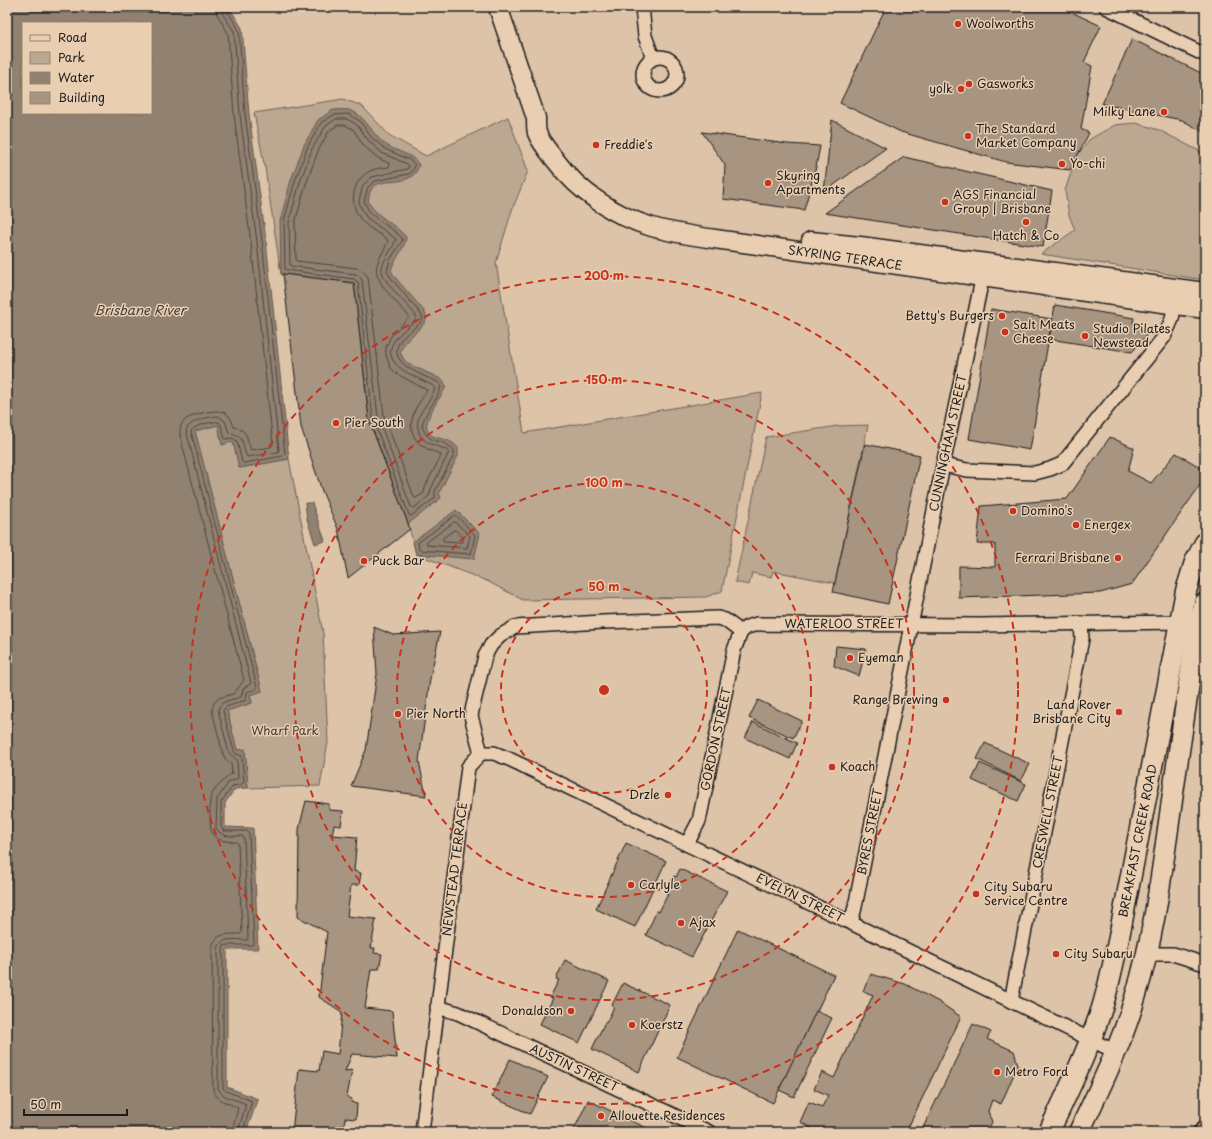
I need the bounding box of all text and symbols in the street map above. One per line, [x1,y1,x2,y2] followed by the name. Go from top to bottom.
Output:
[966,14,1034,32] place label: Woolworths
[953,19,963,29] marker: Woolworths
[22,22,152,114] legend
[58,28,87,46] text: Road
[58,48,85,66] text: Park
[58,68,95,86] text: Water
[977,74,1034,92] place label: Gasworks
[929,79,953,97] place label: yolk
[964,79,974,89] marker: Gasworks
[956,84,966,94] marker: yolk
[58,88,105,106] text: Building
[1093,102,1156,120] place label: Milky Lane
[1159,107,1169,117] marker: Milky Lane
[976,119,1077,151] place label: The Standard Market Company
[963,131,973,141] marker: The Standard Market Company
[604,135,653,153] place label: Freddie's
[591,140,601,150] marker: Freddie's
[1070,154,1105,172] place label: Yo-chi
[1057,159,1067,169] marker: Yo-chi
[776,166,846,198] place label: Skyring Apartments
[763,178,773,188] marker: Skyring Apartments
[953,185,1052,217] place label: AGS Financial Group | Brisbane
[940,197,950,207] marker: AGS Financial Group | Brisbane
[1021,217,1031,227] marker: Hatch & Co
[993,226,1060,244] place label: Hatch & Co
[787,240,904,274] street label: SKYRING TERRACE
[584,266,624,284] text: 200 m
[94,300,188,319] water label: Brisbane River
[906,306,995,324] place label: Betty's Burgers
[997,311,1007,321] marker: Betty's Burgers
[1013,315,1075,347] place label: Salt Meats Cheese
[1093,319,1171,351] place label: Studio Pilates Newstead
[1000,327,1010,337] marker: Salt Meats Cheese
[1080,331,1090,341] marker: Studio Pilates Newstead
[586,370,622,388] text: 150 m
[924,372,971,513] street label: CUNNINGHAM STREET
[344,413,404,431] place label: Pier South
[331,418,341,428] marker: Pier South
[585,473,623,491] text: 100 m
[1021,501,1073,519] place label: Domino's
[1008,506,1018,516] marker: Domino's
[1084,515,1131,533] place label: Energex
[1071,520,1081,530] marker: Energex
[1015,548,1110,566] place label: Ferrari Brisbane
[372,551,425,569] place label: Puck Bar
[1113,553,1123,563] marker: Ferrari Brisbane
[359,556,369,566] marker: Puck Bar
[588,577,620,595] text: 50 m
[785,614,904,632] street label: WATERLOO STREET
[858,648,904,666] place label: Eyeman
[845,653,855,663] marker: Eyeman
[597,683,611,697] centre of rings
[695,684,735,792] street label: GORDON STREET
[853,690,938,708] place label: Range Brewing
[941,695,951,705] marker: Range Brewing
[1032,695,1112,727] place label: Land Rover Brisbane City
[406,704,466,722] place label: Pier North
[1114,707,1124,717] marker: Land Rover Brisbane City
[393,709,403,719] marker: Pier North
[251,721,319,739] park label: Wharf Park
[1027,753,1067,870] street label: CRESWELL STREET
[840,757,875,775] place label: Koach
[827,762,837,772] marker: Koach
[1113,763,1161,919] street label: BREAKFAST CREEK ROAD
[629,785,660,803] place label: Drzle
[852,786,886,877] street label: BYRES STREET
[663,790,673,800] marker: Drzle
[437,801,471,937] street label: NEWSTEAD TERRACE
[754,868,848,926] street label: EVELYN STREET
[639,875,681,893] place label: Carlyle
[984,877,1068,909] place label: City Subaru Service Centre
[626,880,636,890] marker: Carlyle
[971,889,981,899] marker: City Subaru Service Centre
[689,913,716,931] place label: Ajax
[676,918,686,928] marker: Ajax
[1064,944,1133,962] place label: City Subaru
[1051,949,1061,959] marker: City Subaru
[501,1001,563,1019] place label: Donaldson
[566,1006,576,1016] marker: Donaldson
[640,1015,683,1033] place label: Koerstz
[627,1020,637,1030] marker: Koerstz
[527,1039,623,1096] street label: AUSTIN STREET
[1005,1062,1068,1080] place label: Metro Ford
[992,1067,1002,1077] marker: Metro Ford
[24,1091,127,1117] scale bar
[30,1095,61,1113] text: 50 m
[609,1106,726,1124] place label: Allouette Residences
[596,1111,606,1121] marker: Allouette Residences

